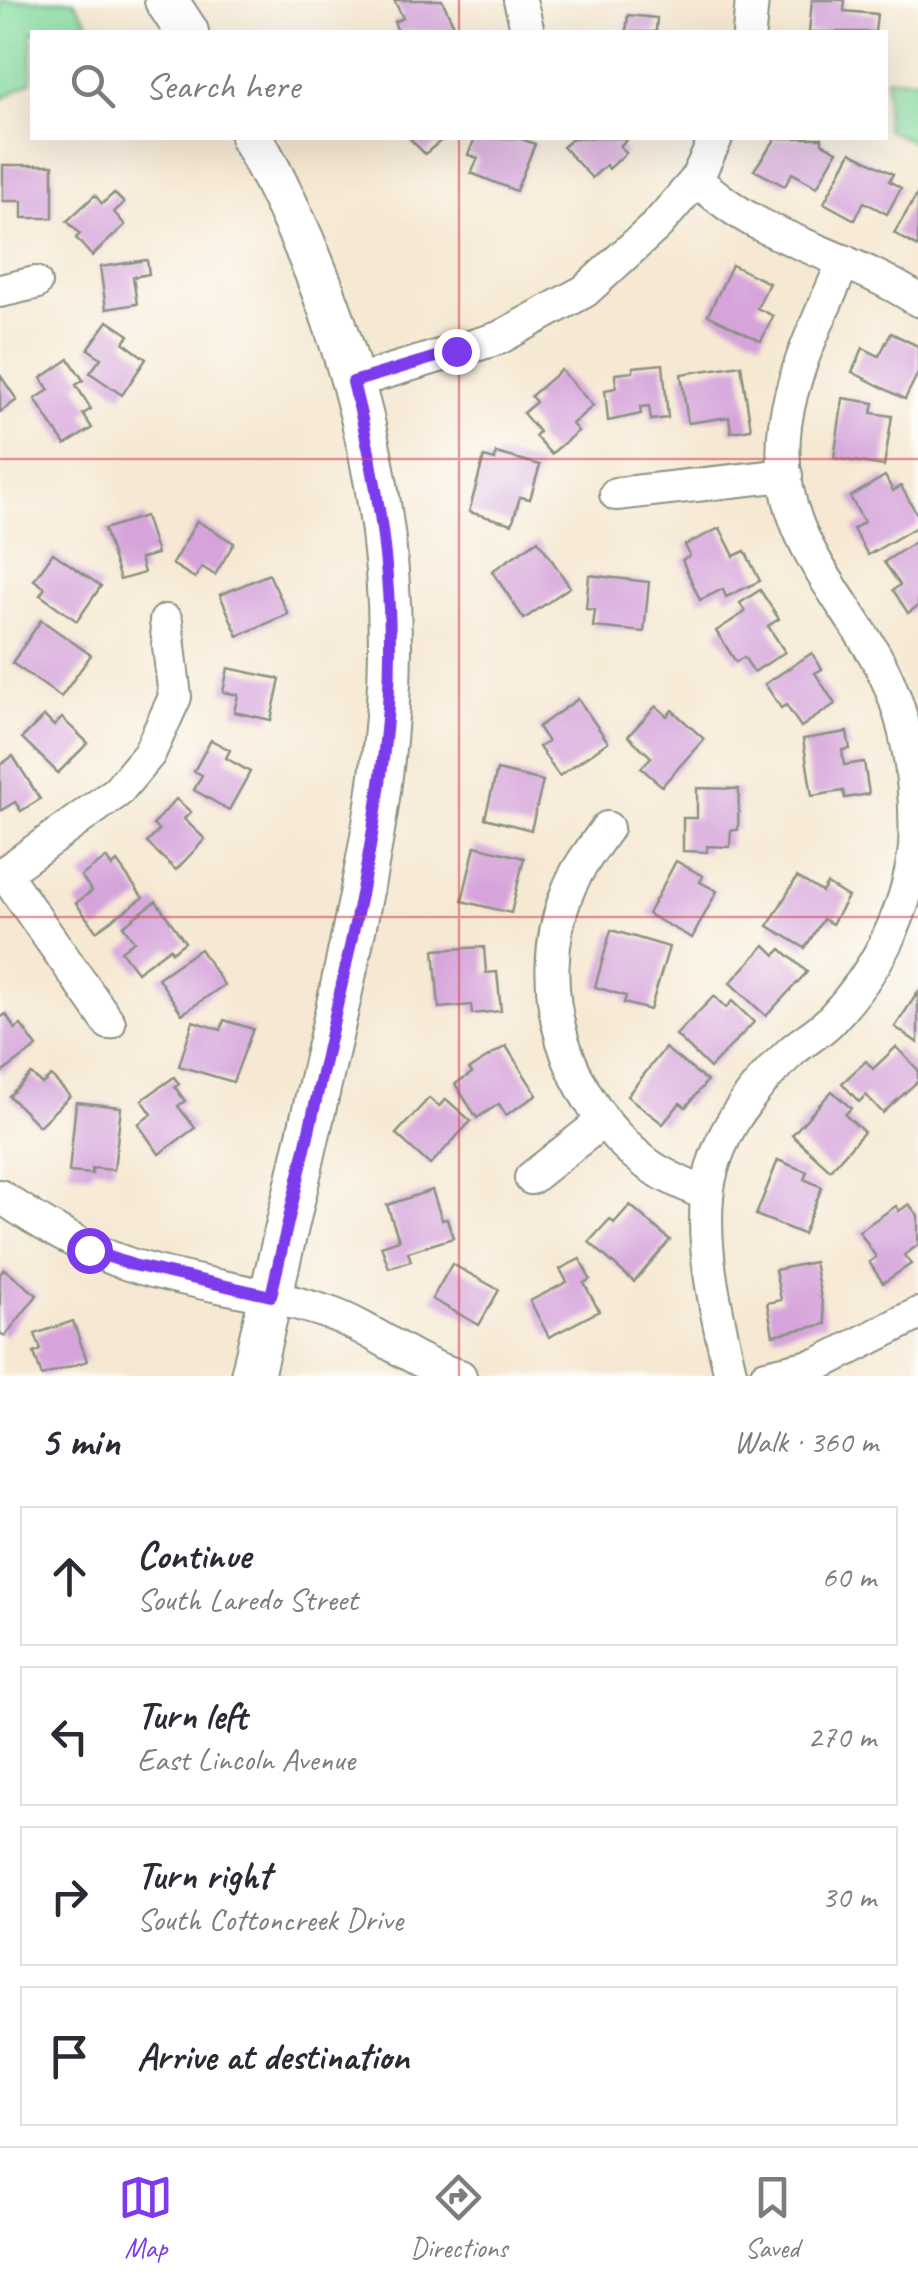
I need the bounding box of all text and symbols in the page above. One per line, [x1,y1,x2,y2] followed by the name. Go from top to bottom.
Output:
[30,30,888,140] search box
[65,58,120,113] icon: search
[145,62,300,109] text: Search here
[434,329,480,375] route end
[67,1228,113,1274] route start
[40,1415,120,1468] text: 5 min
[734,1421,878,1462] text: Walk · 360 m
[137,1532,251,1579] text: Continue
[42,1549,97,1604] icon: ahead
[822,1556,876,1597] text: 60 m
[137,1579,358,1620] text: South Laredo Street
[137,1692,247,1739] text: Turn left
[42,1709,97,1764] icon: left
[807,1716,876,1757] text: 270 m
[137,1739,355,1780] text: East Lincoln Avenue
[137,1852,271,1899] text: Turn right
[42,1869,97,1924] icon: right
[822,1876,876,1917] text: 30 m
[137,1899,403,1940] text: South Cottoncreek Drive
[42,2029,97,2084] icon: arrive
[137,2033,409,2080] text: Arrive at destination
[118,2170,173,2265] tab: Map
[410,2170,508,2265] tab: Directions
[745,2170,800,2265] tab: Saved

